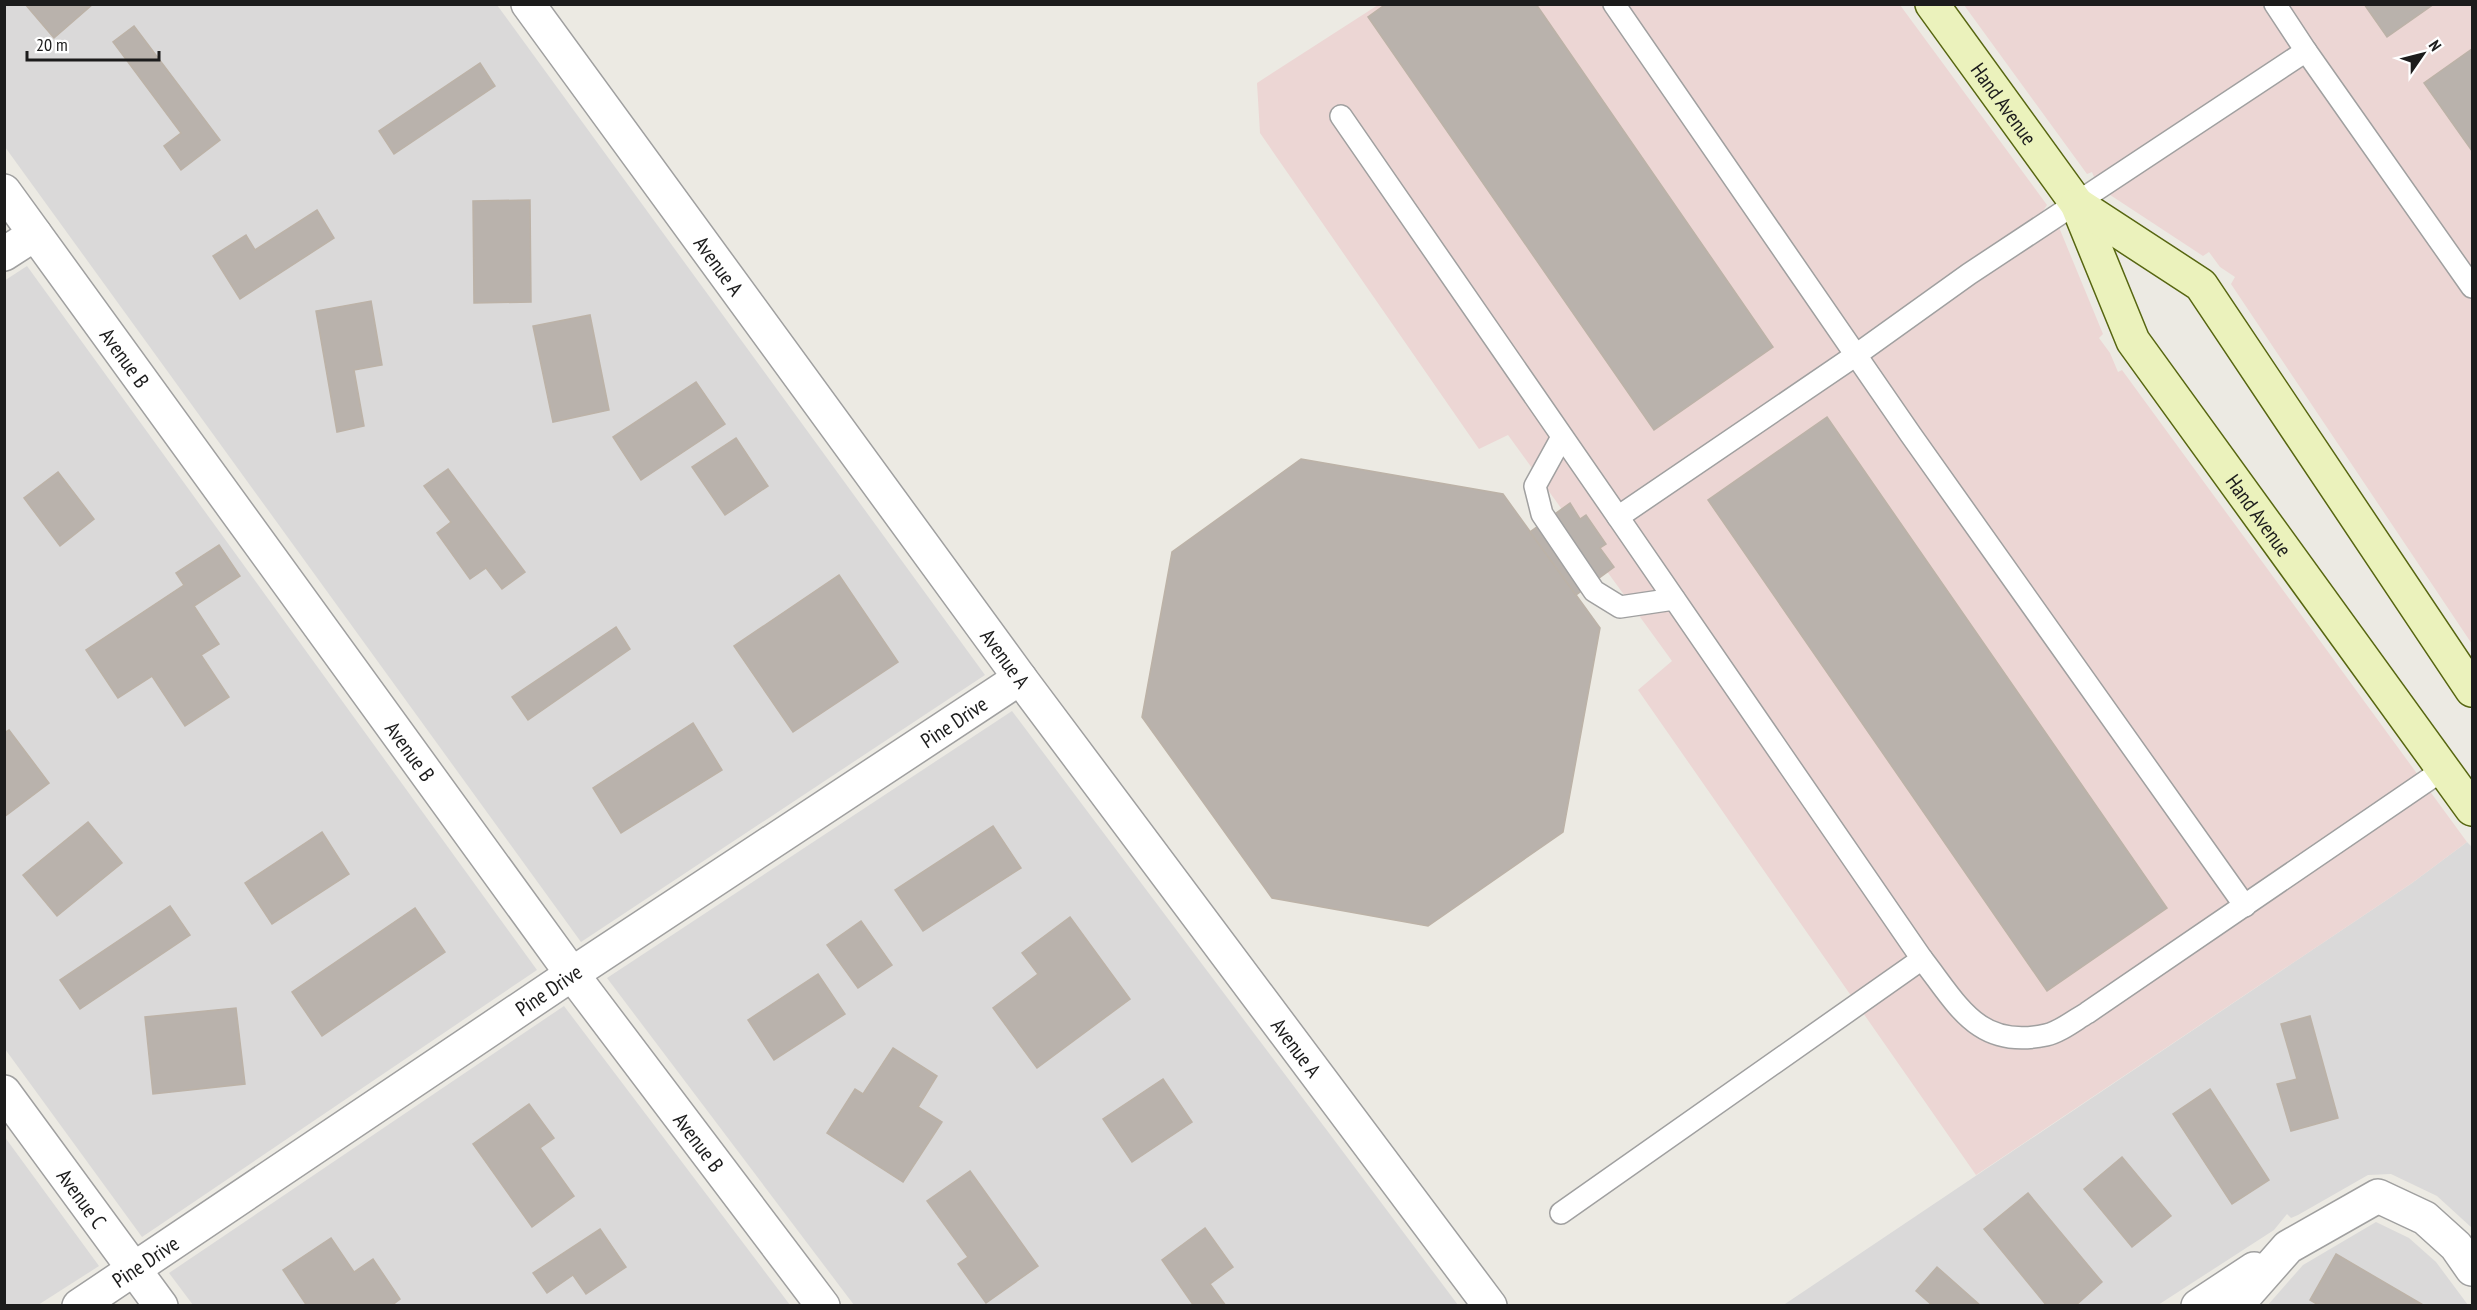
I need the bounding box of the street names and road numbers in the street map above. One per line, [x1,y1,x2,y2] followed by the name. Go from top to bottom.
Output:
[1965,57,2043,150] street label: Hand Avenue
[688,231,750,301] street label: Avenue A
[94,322,156,393] street label: Avenue B
[2220,469,2298,562] street label: Hand Avenue
[975,623,1036,693] street label: Avenue A
[915,690,992,754] street label: Pine Drive
[380,716,441,786] street label: Avenue B
[510,958,587,1022] street label: Pine Drive
[1266,1013,1327,1082] street label: Avenue A
[668,1107,730,1177] street label: Avenue B
[51,1163,113,1234] street label: Avenue C
[107,1229,184,1293] street label: Pine Drive

